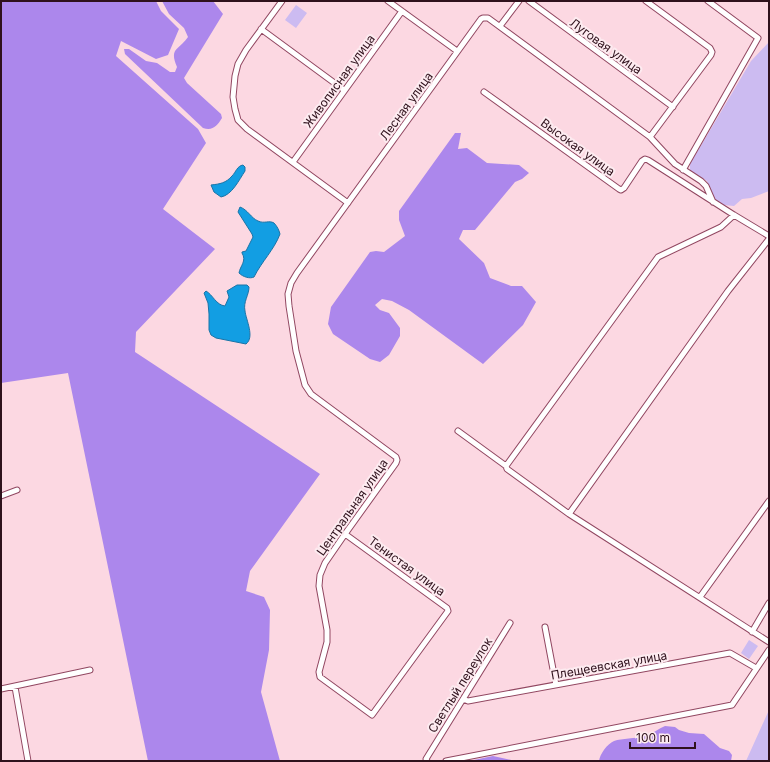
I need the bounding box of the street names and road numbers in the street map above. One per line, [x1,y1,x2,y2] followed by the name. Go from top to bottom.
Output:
[567,15,645,77] street label: Луговая улица
[300,31,378,131] street label: Живописная улица
[376,69,436,143] street label: Лесная улица
[538,115,618,179] street label: Высокая улица
[313,456,391,558] street label: Центральная улица
[366,533,448,599] street label: Тенистая улица
[425,634,496,735] street label: Светлый переулок
[550,647,668,683] street label: Плещеевская улица

